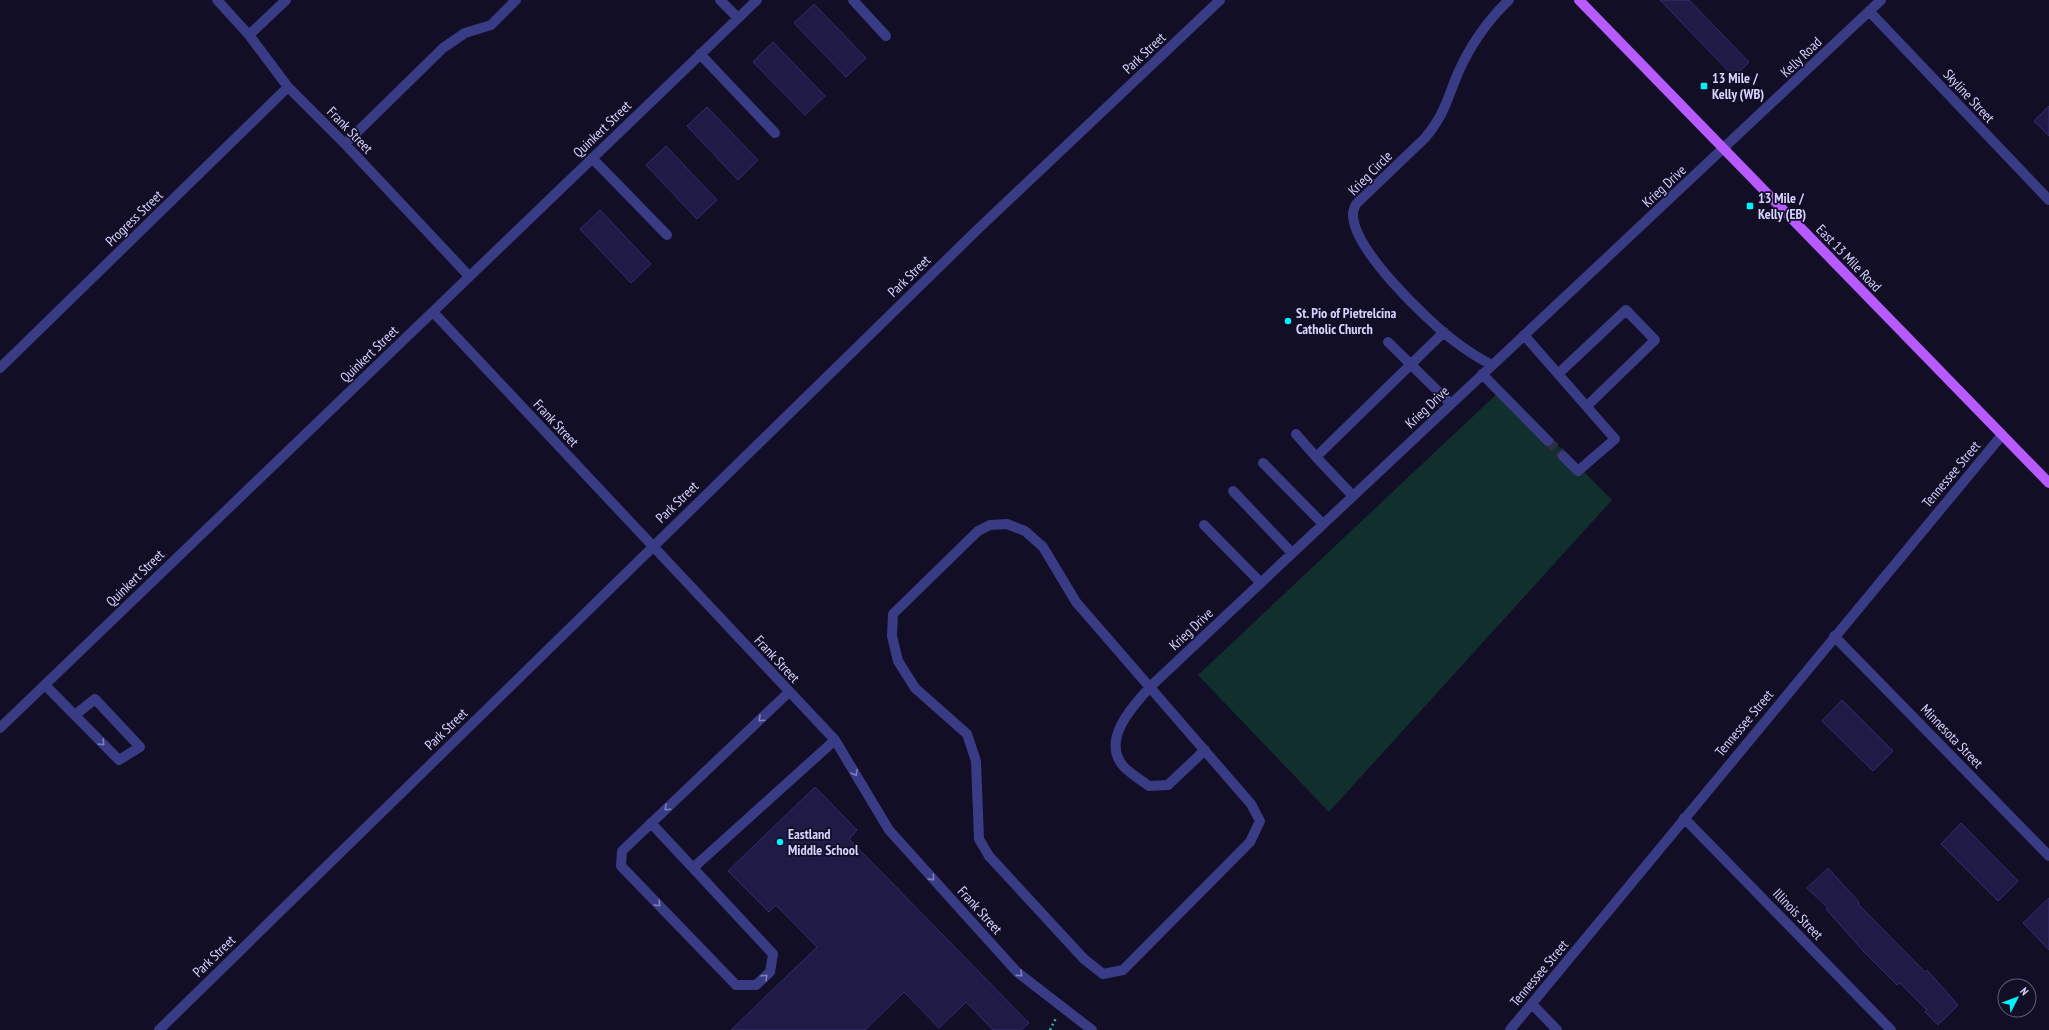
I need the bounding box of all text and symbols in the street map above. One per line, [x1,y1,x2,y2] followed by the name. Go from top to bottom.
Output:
[1119,28,1169,77] street label: Park Street
[1777,33,1825,81] street label: Kelly Road
[1940,65,1998,127] street label: Skyline Street
[1712,69,1764,103] place label: 13 Mile / Kelly (WB)
[1699,81,1709,91] marker: 13 Mile / Kelly (WB)
[569,97,635,161] street label: Quinkert Street
[323,103,377,157] street label: Frank Street
[1344,147,1396,199] street label: Krieg Circle
[1638,161,1690,211] street label: Krieg Drive
[102,186,167,250] street label: Progress Street
[1758,189,1806,223] place label: 13 Mile / Kelly (EB)
[1745,201,1755,211] marker: 13 Mile / Kelly (EB)
[1812,221,1886,295] street label: East 13 Mile Road
[884,251,934,301] street label: Park Street
[1296,304,1397,338] place label: St. Pio of Pietrelcina Catholic Church
[1283,316,1293,326] marker: St. Pio of Pietrelcina Catholic Church
[336,322,402,386] street label: Quinkert Street
[1401,382,1453,432] street label: Krieg Drive
[529,395,583,451] street label: Frank Street
[1918,437,1984,511] street label: Tennessee Street
[652,477,702,527] street label: Park Street
[102,546,168,610] street label: Quinkert Street
[1165,604,1217,654] street label: Krieg Drive
[750,631,804,687] street label: Frank Street
[1711,686,1777,760] street label: Tennessee Street
[1917,700,1987,772] street label: Minnesota Street
[421,704,471,754] street label: Park Street
[758,714,766,722] one-way arrow
[97,738,105,746] one-way arrow
[851,769,858,776] one-way arrow
[664,803,671,810] one-way arrow
[788,825,859,859] place label: Eastland Middle School
[775,837,785,847] marker: Eastland Middle School
[927,873,934,880] one-way arrow
[954,882,1006,938] street label: Frank Street
[1769,884,1827,944] street label: Illinois Street
[653,899,661,907] one-way arrow
[189,931,239,981] street label: Park Street
[1506,936,1572,1010] street label: Tennessee Street
[1015,969,1022,976] one-way arrow
[760,974,768,982] one-way arrow
[1997,978,2037,1018] north arrow
[2017,984,2032,998] text: N

